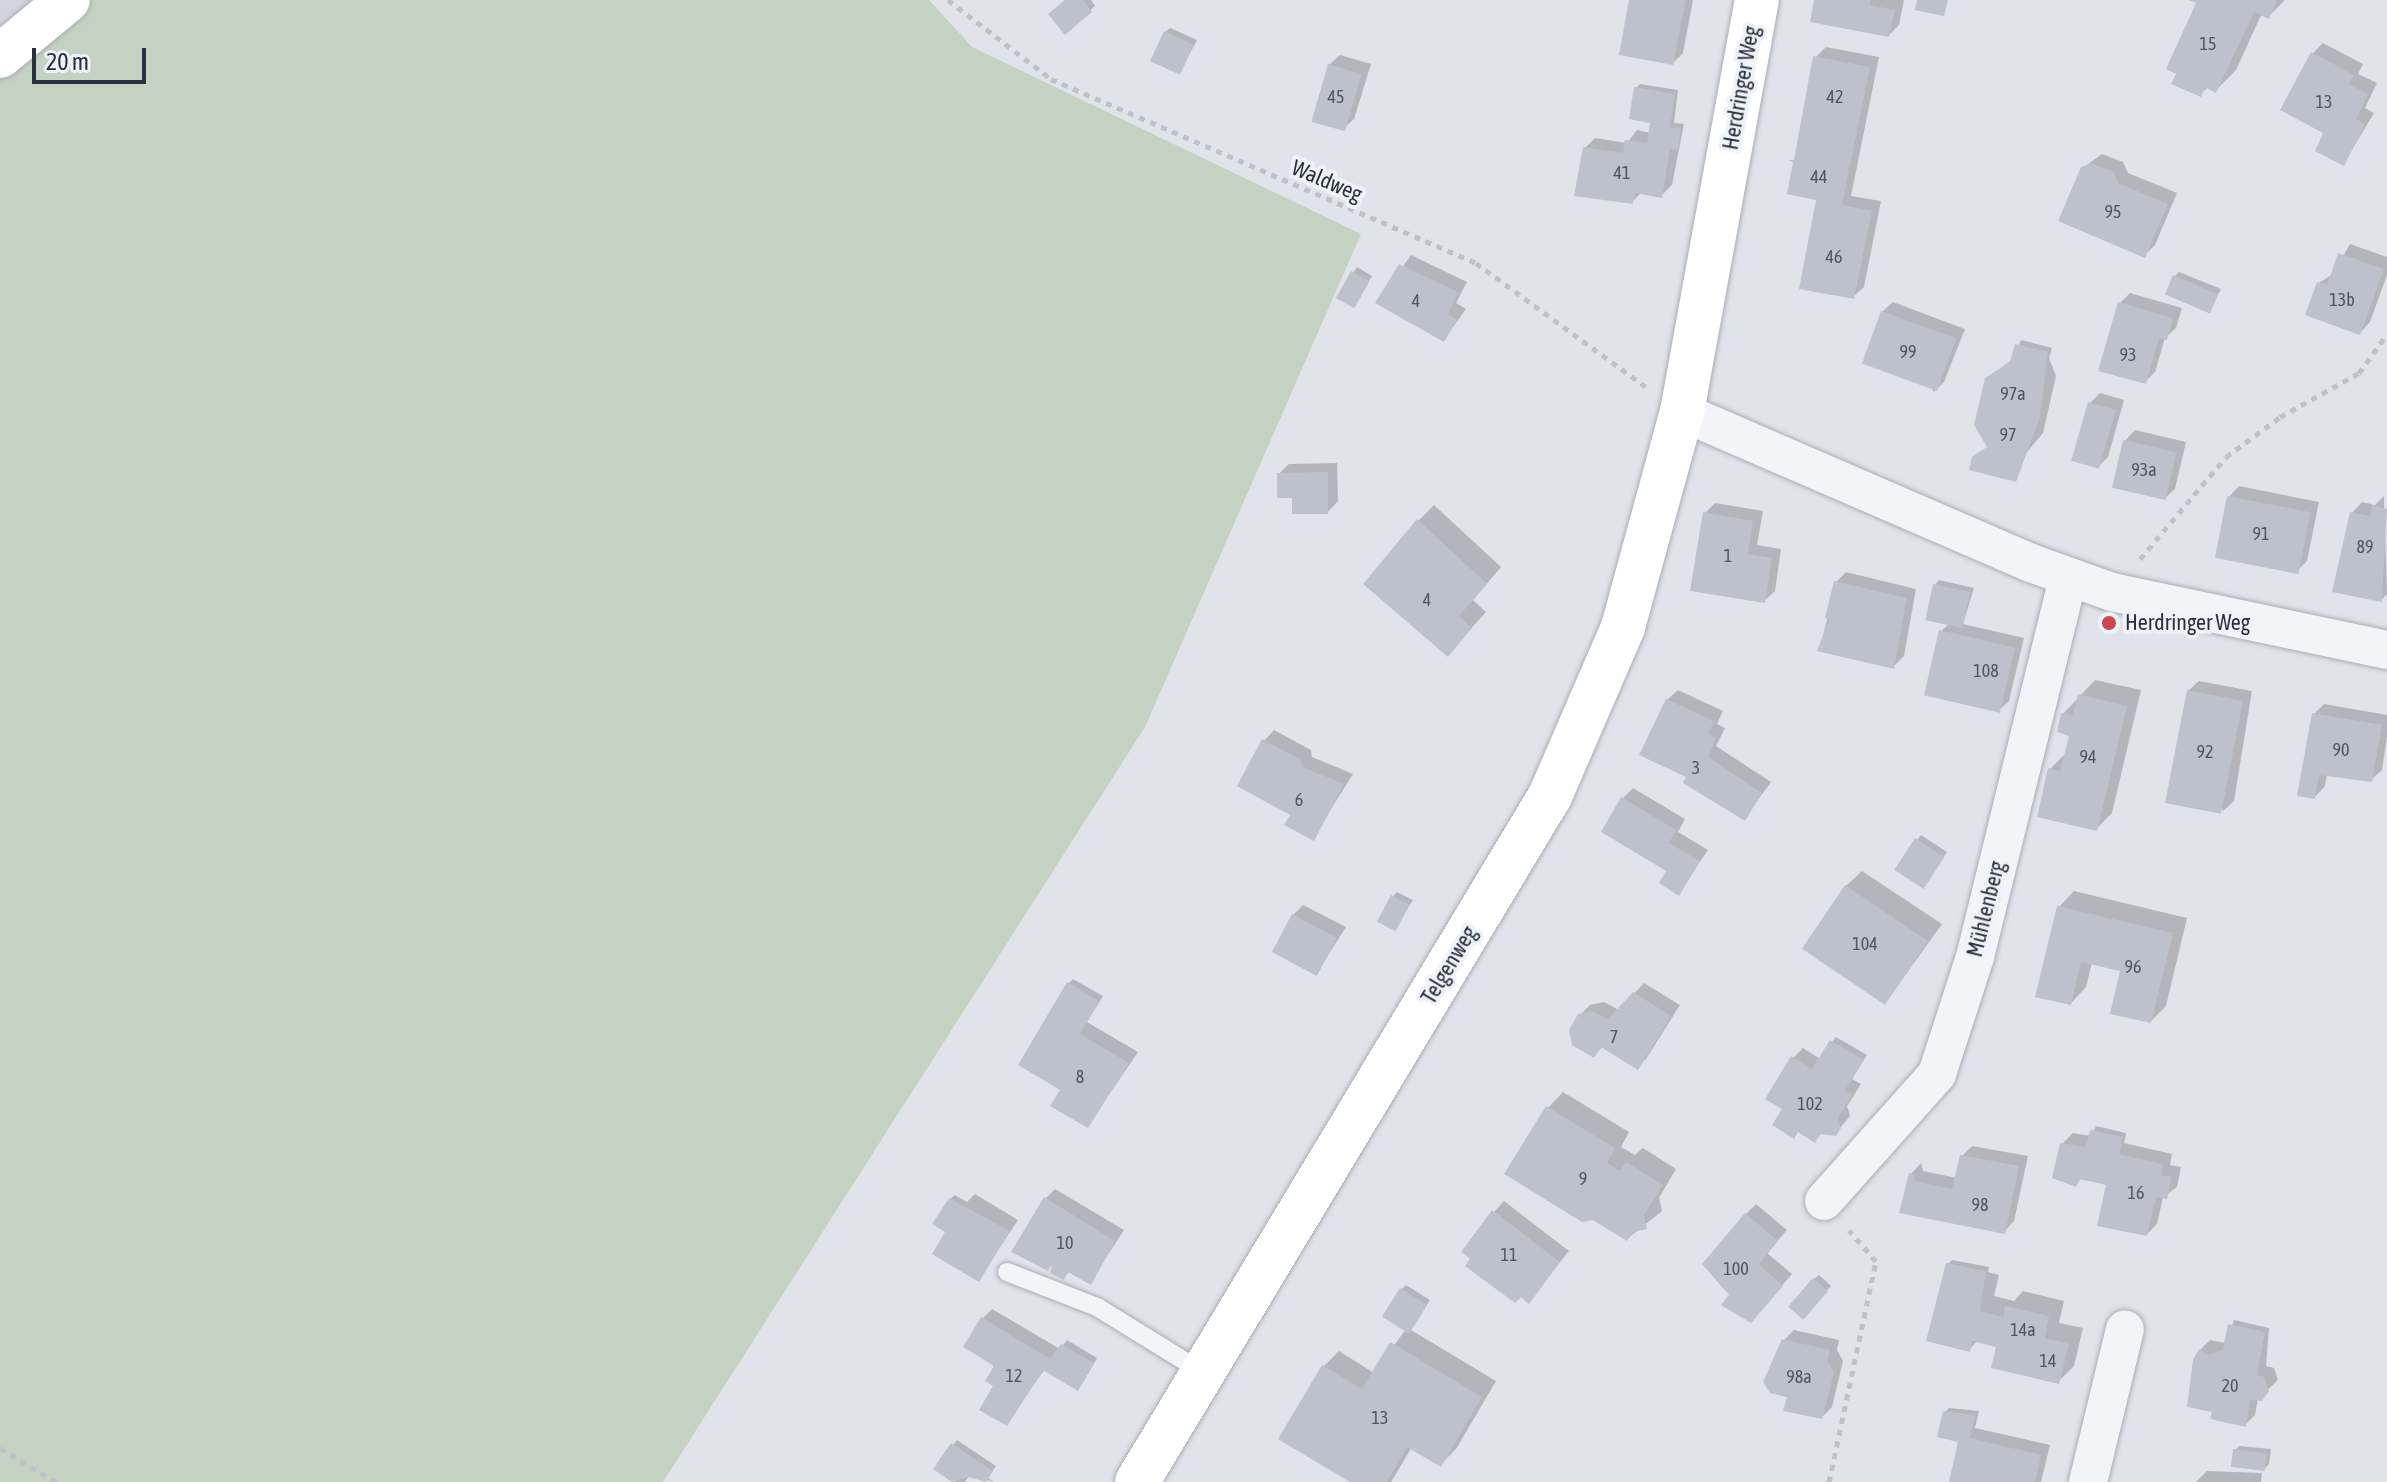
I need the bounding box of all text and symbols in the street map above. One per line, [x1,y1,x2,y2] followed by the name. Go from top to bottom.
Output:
[1717,24,1765,152] street label: Herdringer Weg
[36,32,150,82] scale bar
[2200,33,2216,55] house number: 15
[46,48,89,75] text: 20 m
[1328,86,1344,108] house number: 45
[1827,86,1843,108] house number: 42
[2316,91,2332,113] house number: 13
[1288,154,1366,208] street label: Waldweg
[1614,162,1630,184] house number: 41
[1811,166,1827,188] house number: 44
[2105,201,2121,223] house number: 95
[1826,246,1842,268] house number: 46
[2329,289,2355,311] house number: 13b
[1412,290,1420,312] house number: 4
[1900,341,1916,363] house number: 99
[2120,344,2136,366] house number: 93
[2000,383,2026,405] house number: 97a
[2000,424,2016,446] house number: 97
[2131,459,2157,481] house number: 93a
[2253,523,2269,545] house number: 91
[2357,536,2373,558] house number: 89
[1724,545,1732,567] house number: 1
[1423,589,1431,611] house number: 4
[2125,610,2250,636] place label: Herdringer Weg
[2100,614,2118,632] marker: Herdringer Weg
[1973,660,1999,682] house number: 108
[2333,739,2349,761] house number: 90
[2197,741,2213,763] house number: 92
[2080,746,2096,768] house number: 94
[1692,757,1700,779] house number: 3
[1295,789,1303,811] house number: 6
[1961,858,2011,960] street label: Mühlenberg
[1416,921,1482,1009] street label: Telgenweg
[1852,933,1878,955] house number: 104
[2125,956,2141,978] house number: 96
[1610,1026,1618,1048] house number: 7
[1076,1066,1084,1088] house number: 8
[1797,1093,1823,1115] house number: 102
[1579,1168,1587,1190] house number: 9
[2128,1182,2144,1204] house number: 16
[1972,1194,1988,1216] house number: 98
[1057,1232,1073,1254] house number: 10
[1501,1244,1517,1266] house number: 11
[1723,1258,1749,1280] house number: 100
[2010,1319,2036,1341] house number: 14a
[2040,1350,2056,1372] house number: 14
[1006,1365,1022,1387] house number: 12
[1786,1366,1812,1388] house number: 98a
[2222,1375,2238,1397] house number: 20
[1372,1407,1388,1429] house number: 13

